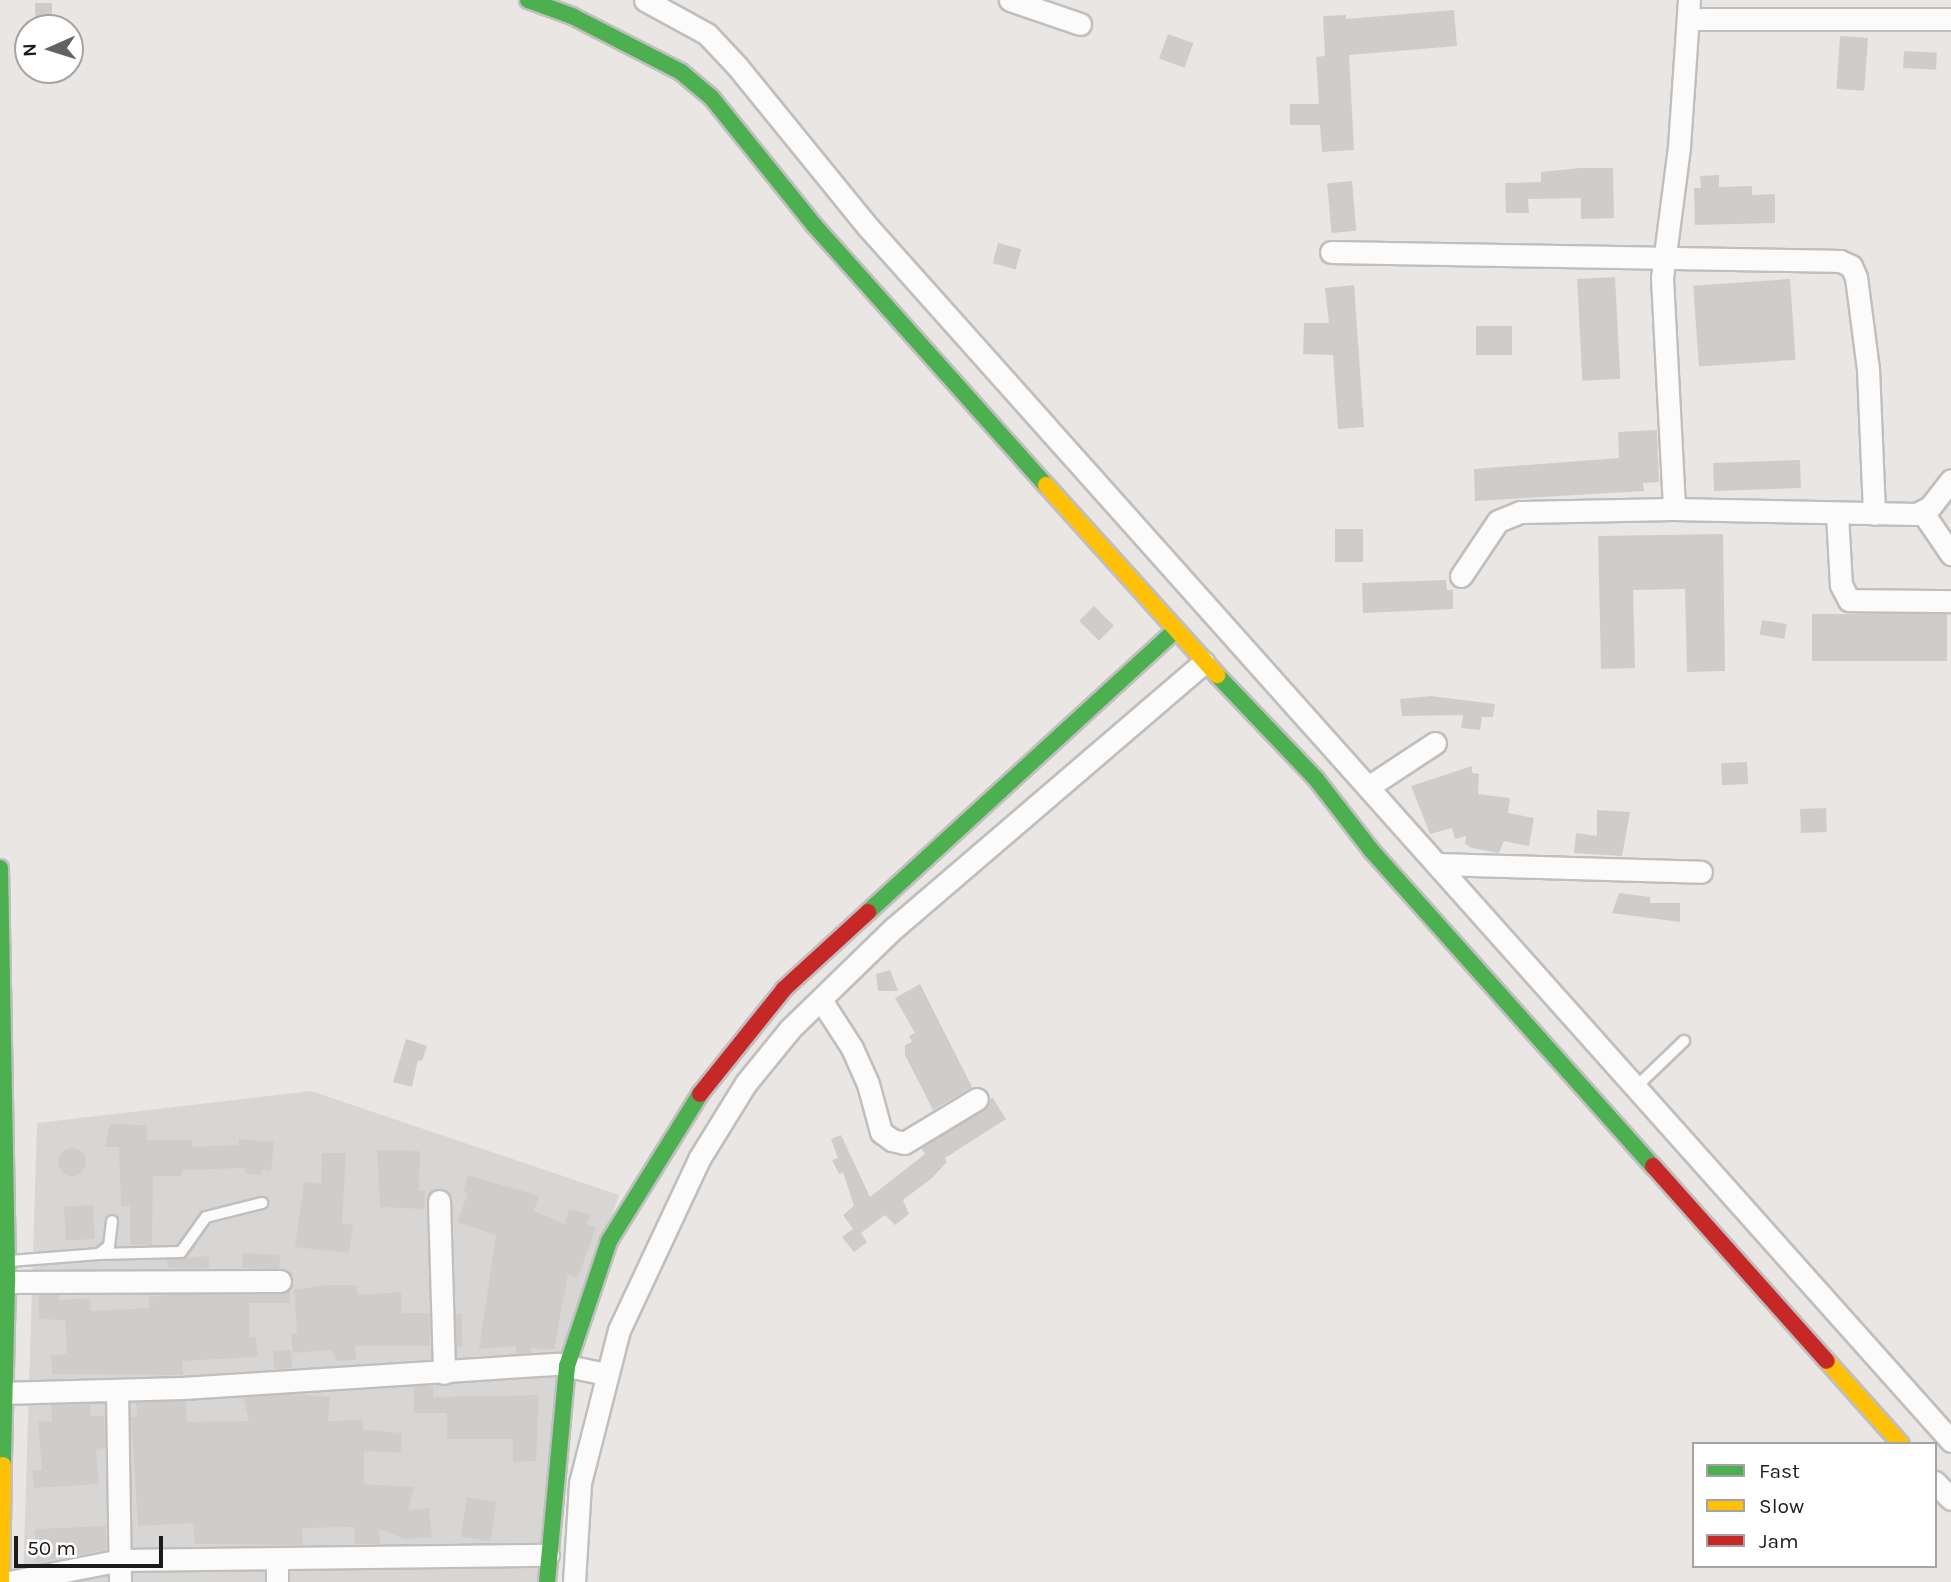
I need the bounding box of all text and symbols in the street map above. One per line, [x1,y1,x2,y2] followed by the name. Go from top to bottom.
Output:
[14,14,84,84] north arrow
[19,43,41,57] text: N
[1692,1442,1937,1568] legend
[1759,1459,1800,1483] text: Fast
[1759,1494,1804,1518] text: Slow
[18,1522,166,1566] scale bar
[1759,1529,1799,1553] text: Jam
[27,1536,76,1560] text: 50 m

